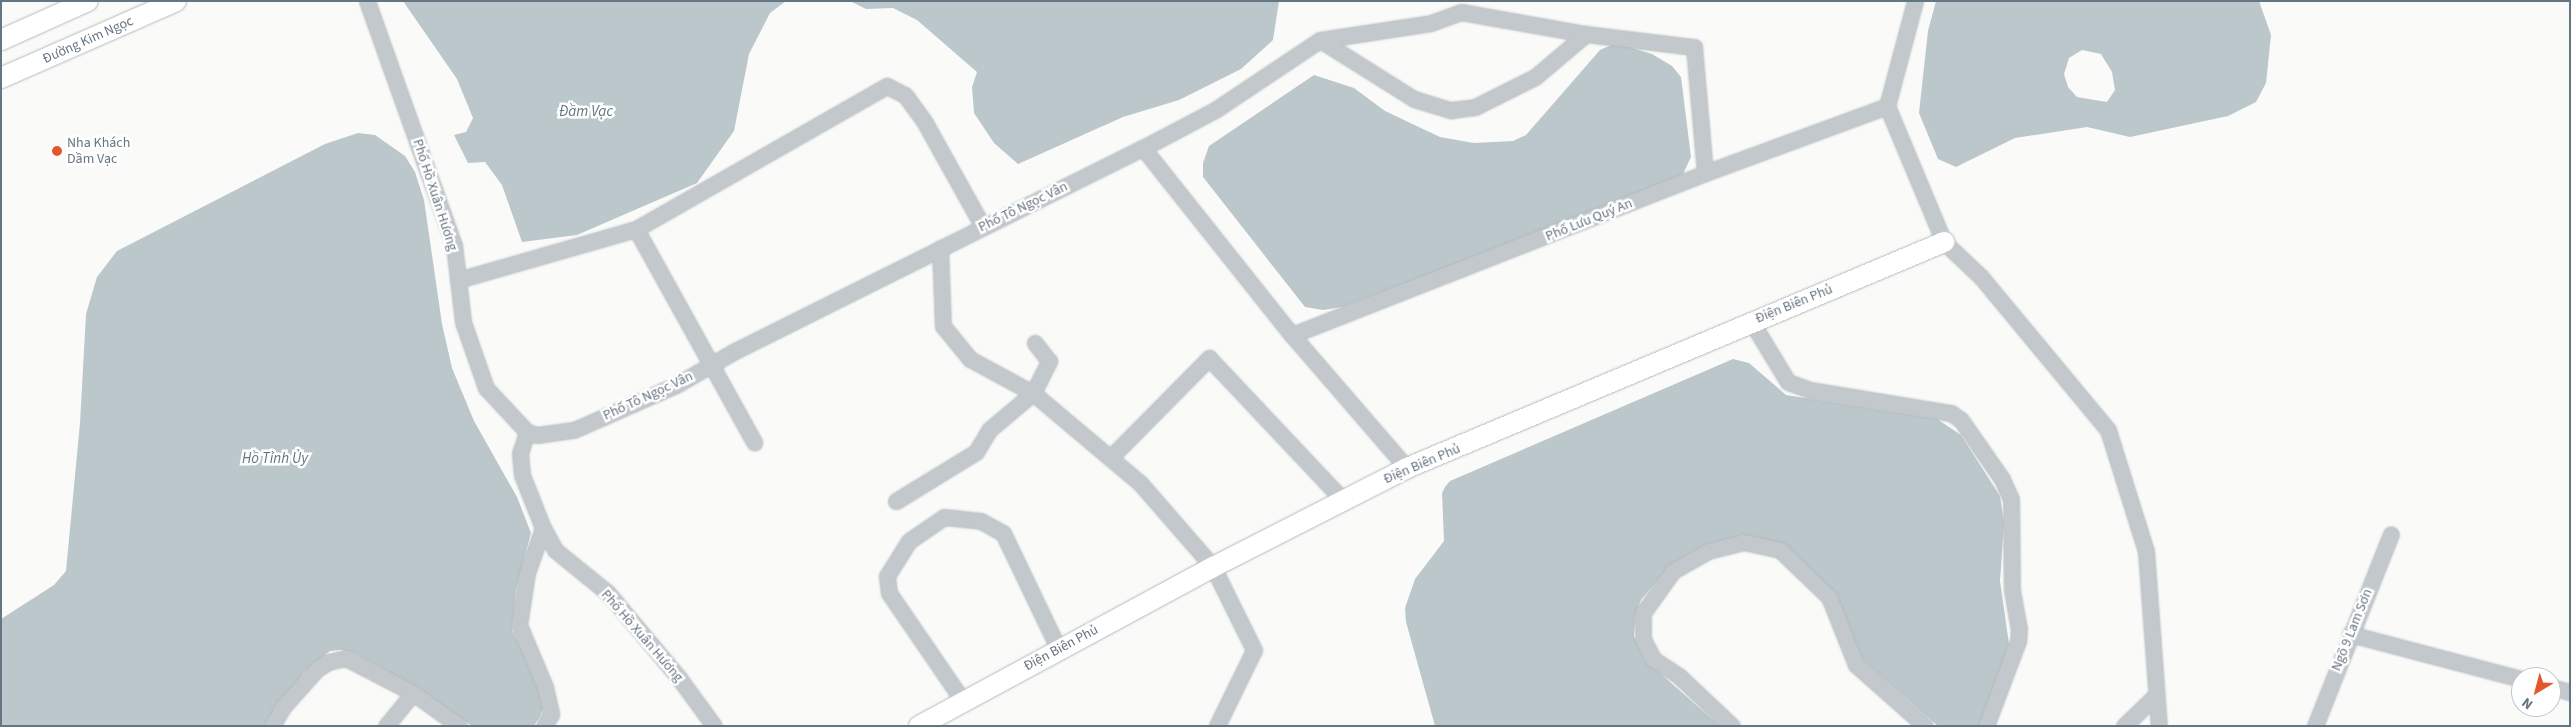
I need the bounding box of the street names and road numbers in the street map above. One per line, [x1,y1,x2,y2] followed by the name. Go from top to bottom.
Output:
[40,13,136,67] street label: Đường Kim Ngọc
[409,137,461,253] street label: Phố Hồ Xuân Hương
[976,178,1070,236] street label: Phố Tô Ngọc Vân
[1543,195,1635,245] street label: Phố Lưu Quý An
[1753,281,1835,327] street label: Điện Biên Phủ
[600,368,696,424] street label: Phố Tô Ngọc Vân
[1381,440,1463,488] street label: Điện Biên Phủ
[597,586,687,686] street label: Phố Hồ Xuân Hương
[2328,586,2376,674] street label: Ngõ 9 Lam Sơn
[1021,621,1101,675] street label: Điện Biên Phủ

